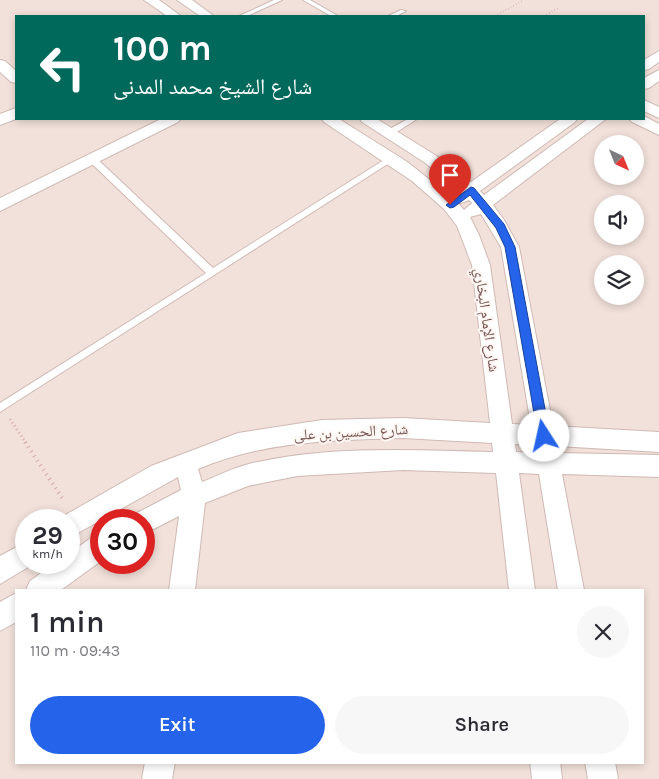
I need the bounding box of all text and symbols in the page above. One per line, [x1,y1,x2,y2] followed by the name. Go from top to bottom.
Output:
[113,28,212,69] text: 100 m
[30,35,95,100] icon: left
[113,74,312,100] text: شارع الشيخ محمد المدنى
[594,135,644,185] north arrow
[594,135,644,305] map controls
[429,154,471,205] pin
[436,161,464,189] icon: arrive
[594,195,644,245] button: sound
[594,255,644,305] button: layers
[468,267,503,374] street label: شارع الإمام البخاري
[517,409,569,461] position arrow
[293,420,409,445] street label: شارع الحسين بن على
[90,509,155,574] speed limit sign: 30
[32,521,63,550] text: 29
[32,547,63,561] text: km/h
[30,604,104,640] text: 1 min
[577,606,629,658] button: close
[30,641,120,660] text: 110 m · 09:43
[30,696,325,754] button: Exit
[335,696,629,754] button: Share

